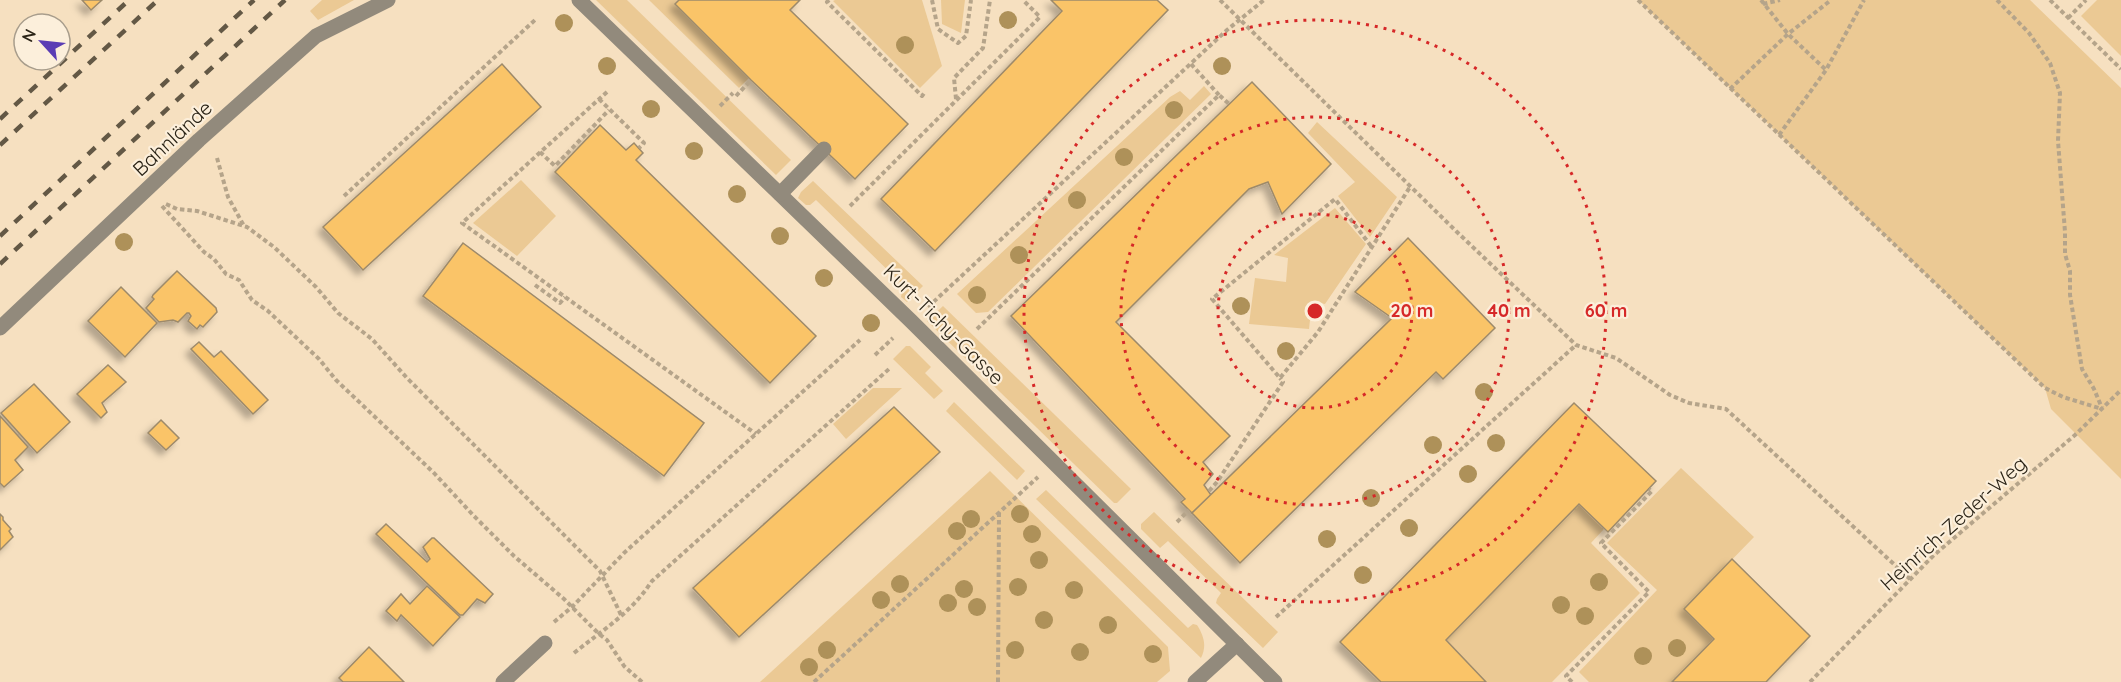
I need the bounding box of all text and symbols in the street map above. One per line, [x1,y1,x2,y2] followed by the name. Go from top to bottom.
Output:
[12,12,72,72] north arrow
[17,25,40,45] text: N
[127,95,217,181] street label: Bahnlände
[878,258,1010,390] street label: Kurt-Tichy-Gasse
[1391,299,1433,322] text: 20 m
[1487,299,1531,322] text: 40 m
[1585,299,1627,322] text: 60 m
[1305,301,1325,321] centre of rings
[1875,451,2031,595] street label: Heinrich-Zeder-Weg

